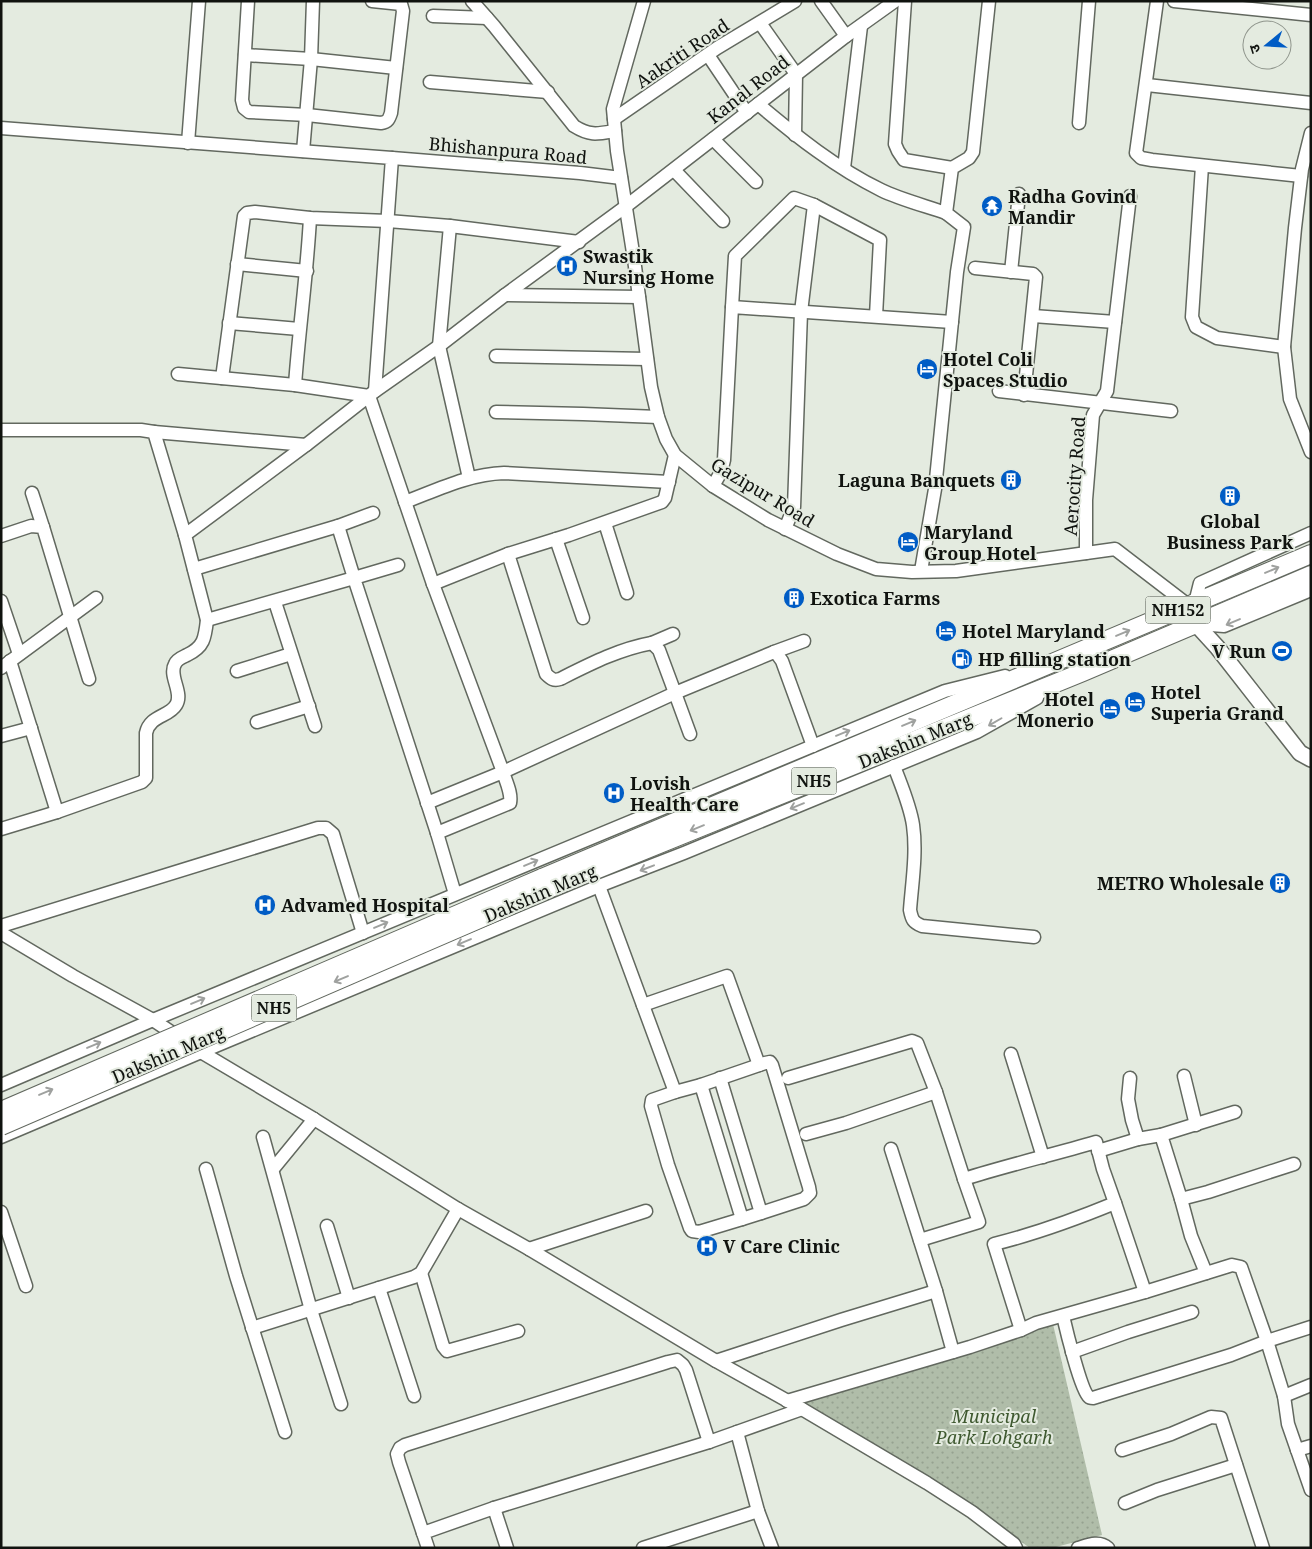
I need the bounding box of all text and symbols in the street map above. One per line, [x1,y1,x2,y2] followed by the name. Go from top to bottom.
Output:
[631,13,733,93] street label: Aakriti Road
[1242,20,1292,70] north arrow
[1244,42,1264,56] text: उ
[702,49,794,129] street label: Kanal Road
[428,131,588,169] street label: Bhishanpura Road
[1008,184,1137,229] place label: Radha Govind Mandir
[980,194,1004,218] temple icon: Radha Govind Mandir
[583,244,714,289] place label: Swastik Nursing Home
[555,254,579,278] hospital icon: Swastik Nursing Home
[943,347,1068,392] place label: Hotel Coli Spaces Studio
[915,357,939,381] hotel icon: Hotel Coli Spaces Studio
[1058,415,1090,537] street label: Aerocity Road
[707,452,819,532] street label: Gazipur Road
[838,468,995,492] place label: Laguna Banquets
[999,468,1023,492] building icon: Laguna Banquets
[1218,484,1242,508] building icon: Global Business Park
[1167,509,1294,554] place label: Global Business Park
[924,520,1037,565] place label: Maryland Group Hotel
[896,530,920,554] hotel icon: Maryland Group Hotel
[1264,564,1279,574] one-way arrow
[782,586,806,610] building icon: Exotica Farms
[810,586,940,610] place label: Exotica Farms
[1146,596,1210,624] road number: NH152
[1226,618,1242,627] one-way arrow
[934,619,958,643] hotel icon: Hotel Maryland
[962,619,1105,643] place label: Hotel Maryland
[1115,628,1130,637] one-way arrow
[1212,639,1266,663] place label: V Run
[1270,639,1294,663] sports icon: V Run
[950,647,974,671] fuel station icon: HP filling station
[978,647,1131,671] place label: HP filling station
[1151,680,1284,725] place label: Hotel Superia Grand
[1017,687,1095,732] place label: Hotel Monerio
[1123,690,1147,714] hotel icon: Hotel Superia Grand
[1098,697,1122,721] hotel icon: Hotel Monerio
[855,706,976,774] street label: Dakshin Marg
[987,717,1002,727] one-way arrow
[901,718,916,728] one-way arrow
[835,728,850,737] one-way arrow
[792,768,836,794] road number: NH5
[630,771,739,816] place label: Lovish Health Care
[602,781,626,805] hospital icon: Lovish Health Care
[790,802,805,812] one-way arrow
[690,824,705,834] one-way arrow
[480,858,600,928] street label: Dakshin Marg
[523,858,538,867] one-way arrow
[640,864,655,873] one-way arrow
[1097,871,1264,895] place label: METRO Wholesale
[1268,871,1292,895] building icon: METRO Wholesale
[253,893,277,917] hospital icon: Advamed Hospital
[281,893,449,917] place label: Advamed Hospital
[373,920,388,930] one-way arrow
[457,938,472,948] one-way arrow
[334,974,349,984] one-way arrow
[252,994,296,1021] road number: NH5
[190,996,206,1005] one-way arrow
[108,1019,228,1089] street label: Dakshin Marg
[86,1040,101,1050] one-way arrow
[38,1086,53,1096] one-way arrow
[695,1234,719,1258] hospital icon: V Care Clinic
[723,1234,840,1258] place label: V Care Clinic
[935,1404,1053,1449] park label: Municipal Park Lohgarh

